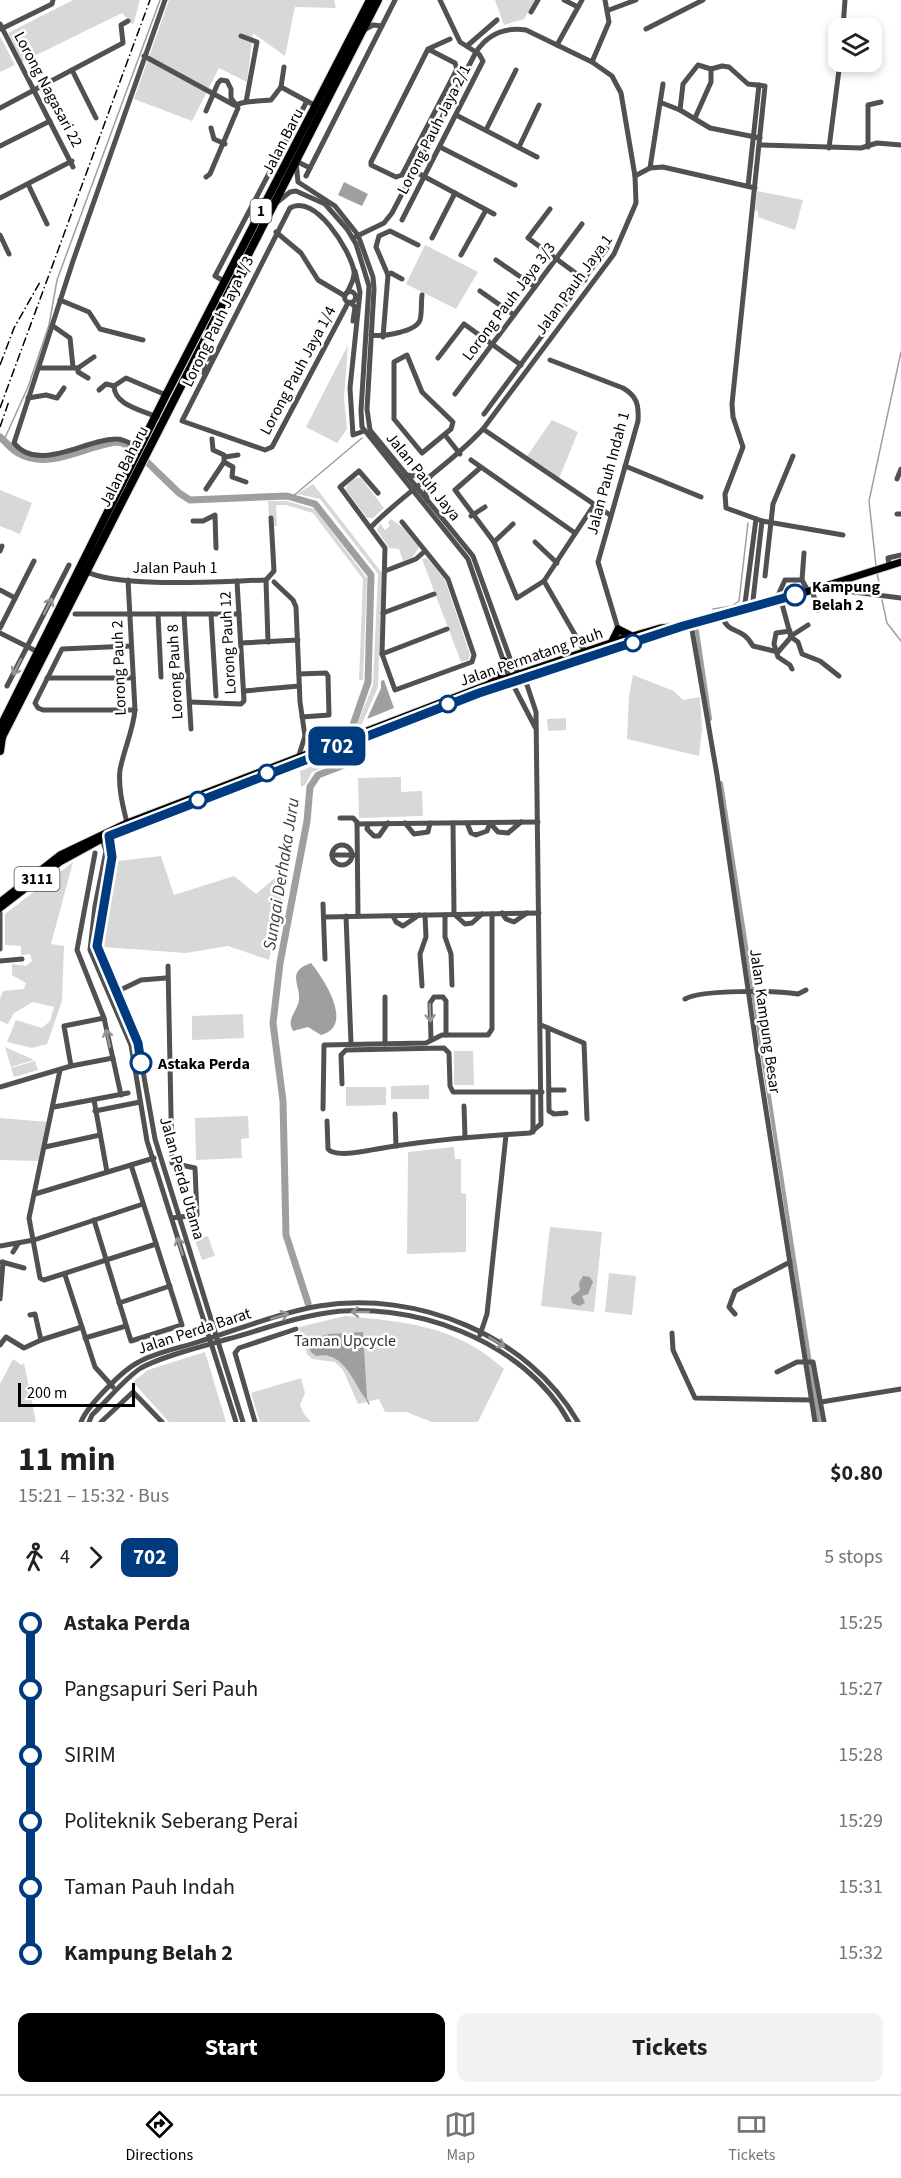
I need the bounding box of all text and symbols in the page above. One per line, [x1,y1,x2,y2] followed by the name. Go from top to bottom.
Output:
[828,18,882,72] map controls
[828,18,882,72] button: layers
[8,28,88,151] street label: Lorong Nagasari 22
[392,61,476,198] street label: Lorong Pauh Jaya 2/1
[257,105,309,178] street label: Jalan Baru
[250,199,272,223] road number: 1
[530,230,618,339] street label: Jalan Pauh Jaya 1
[457,238,561,365] street label: Lorong Pauh Jaya 3/3
[177,252,259,391] street label: Lorong Pauh Jaya 1/3
[255,302,341,439] street label: Lorong Pauh Jaya 1/4
[581,409,635,537] street label: Jalan Pauh Indah 1
[94,422,154,511] street label: Jalan Baharu
[381,428,466,525] street label: Jalan Pauh Jaya
[133,557,217,579] street label: Jalan Pauh 1
[812,576,880,616] place label: Kampung Belah 2
[784,584,806,606] marker: Kampung Belah 2
[214,591,242,695] street label: Lorong Pauh 12
[43,597,54,615] one-way arrow
[106,620,132,716] street label: Lorong Pauh 2
[457,622,606,692] street label: Jalan Permatang Pauh
[162,624,188,720] street label: Lorong Pauh 8
[624,634,642,652] unlabelled marker
[11,657,22,675] one-way arrow
[439,695,457,713] unlabelled marker
[302,726,372,766] line badge: 702
[320,731,354,761] text: 702
[258,764,276,782] unlabelled marker
[189,791,207,809] unlabelled marker
[257,796,306,952] water label: Sungai Derhaka Juru
[15,867,60,891] road number: 3111
[744,947,786,1095] street label: Jalan Kampung Besar
[425,1002,436,1022] one-way arrow
[102,1028,114,1047] one-way arrow
[130,1052,152,1074] marker: Astaka Perda
[157,1053,250,1075] place label: Astaka Perda
[154,1114,210,1242] street label: Jalan Perda Utama
[174,1237,185,1256] one-way arrow
[135,1302,254,1360] street label: Jalan Perda Barat
[350,1306,370,1317] one-way arrow
[270,1310,289,1321] one-way arrow
[294,1330,396,1352] park label: Taman Upcycle
[488,1336,505,1348] one-way arrow
[18,1380,135,1408] scale bar
[27,1382,67,1404] text: 200 m
[18,1436,116,1483] text: 11 min
[830,1457,883,1489] text: $0.80
[18,1482,169,1510] text: 15:21 – 15:32 · Bus
[18,1541,51,1574] icon: walk
[79,1541,112,1574] icon: forward
[133,1542,166,1572] text: 702
[60,1543,70,1571] text: 4
[824,1543,883,1571] text: 5 stops
[64,1607,190,1639] text: Astaka Perda
[838,1609,883,1637] text: 15:25
[64,1673,258,1705] text: Pangsapuri Seri Pauh
[838,1675,883,1703] text: 15:27
[64,1739,116,1771] text: SIRIM
[838,1741,883,1769] text: 15:28
[64,1805,298,1837] text: Politeknik Seberang Perai
[838,1807,883,1835] text: 15:29
[64,1871,235,1903] text: Taman Pauh Indah
[838,1873,883,1901] text: 15:31
[64,1937,233,1969] text: Kampung Belah 2
[838,1939,883,1967] text: 15:32
[18,2013,445,2082] button: Start
[457,2013,883,2082] button: Tickets
[126,2108,193,2166] tab: Directions
[444,2108,477,2166] tab: Map
[728,2108,775,2166] tab: Tickets

